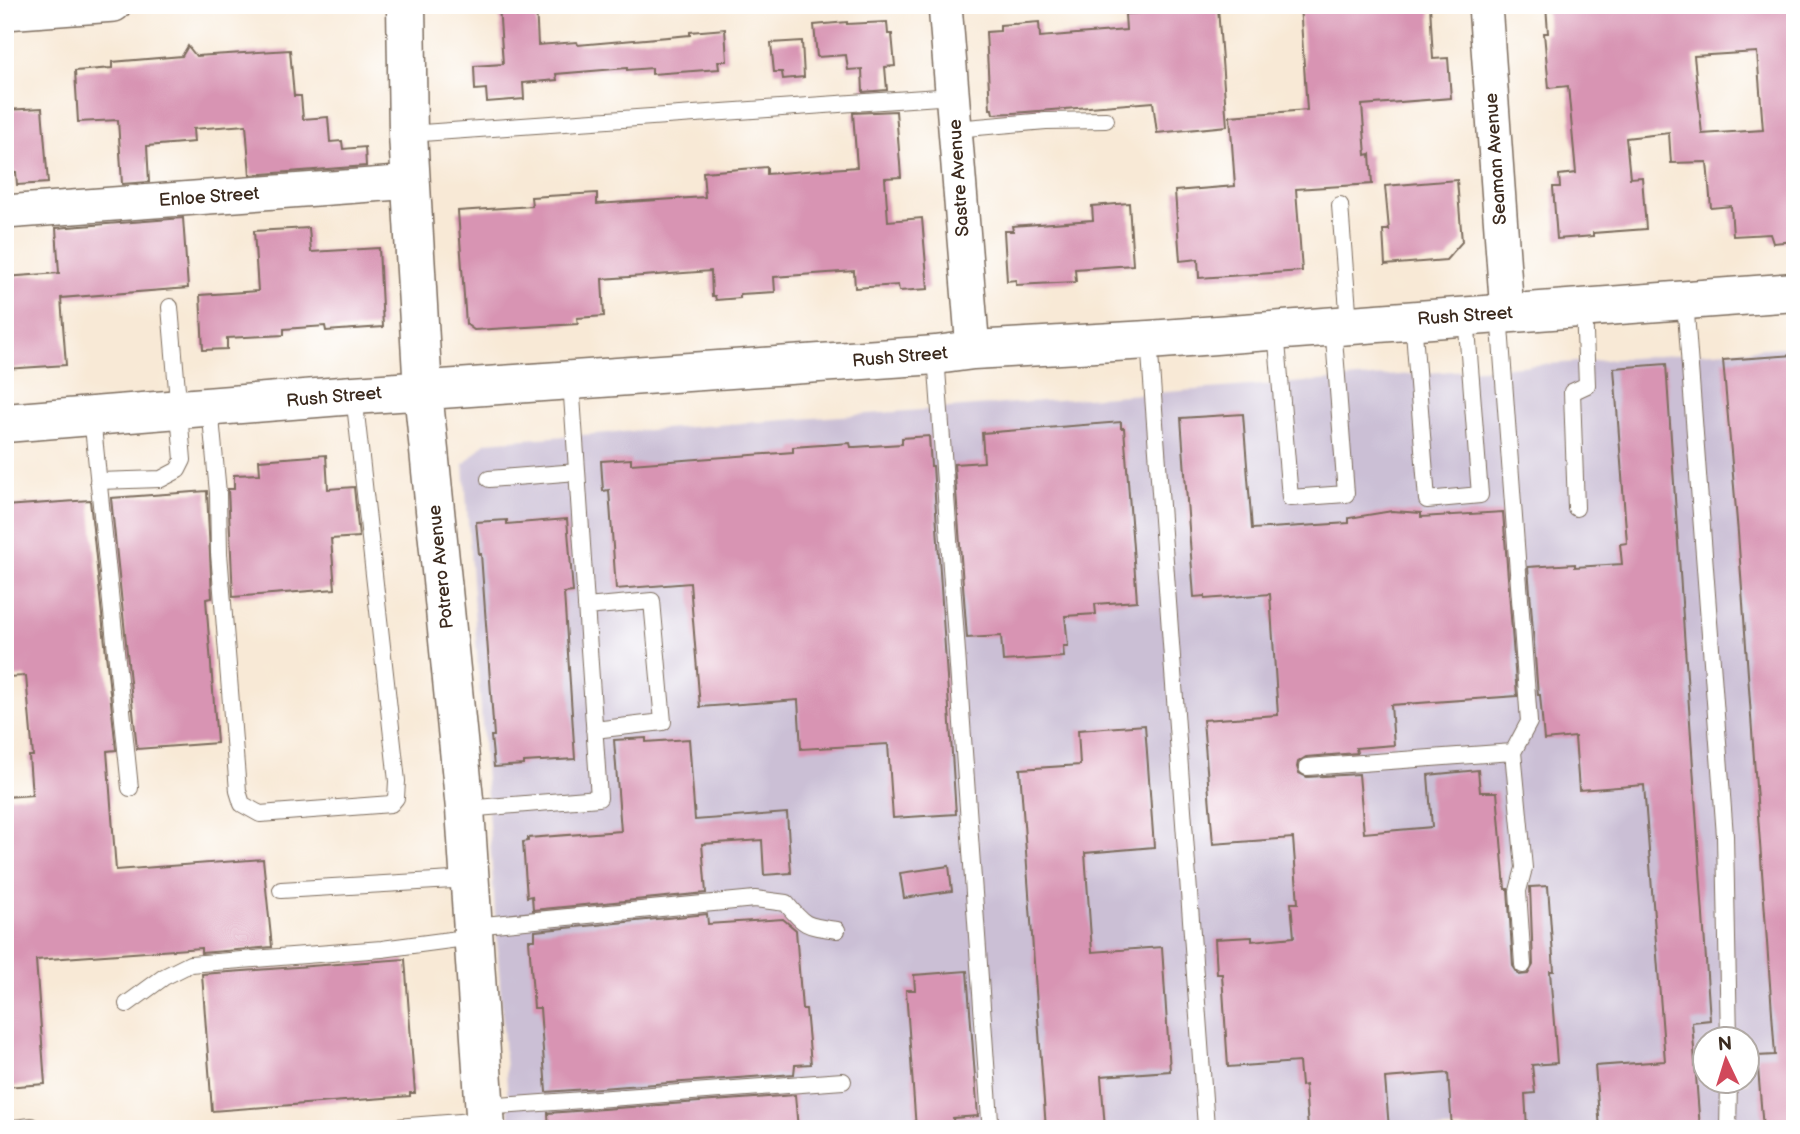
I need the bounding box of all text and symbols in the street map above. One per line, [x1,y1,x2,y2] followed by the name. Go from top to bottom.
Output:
[1481,92,1511,226] street label: Seaman Avenue
[944,118,974,237] street label: Sastre Avenue
[158,183,260,211] street label: Enloe Street
[1417,302,1514,330] street label: Rush Street
[851,342,949,372] street label: Rush Street
[285,382,383,412] street label: Rush Street
[424,504,458,630] street label: Potrero Avenue
[1692,1026,1762,1096] north arrow
[1717,1033,1733,1057] text: N

